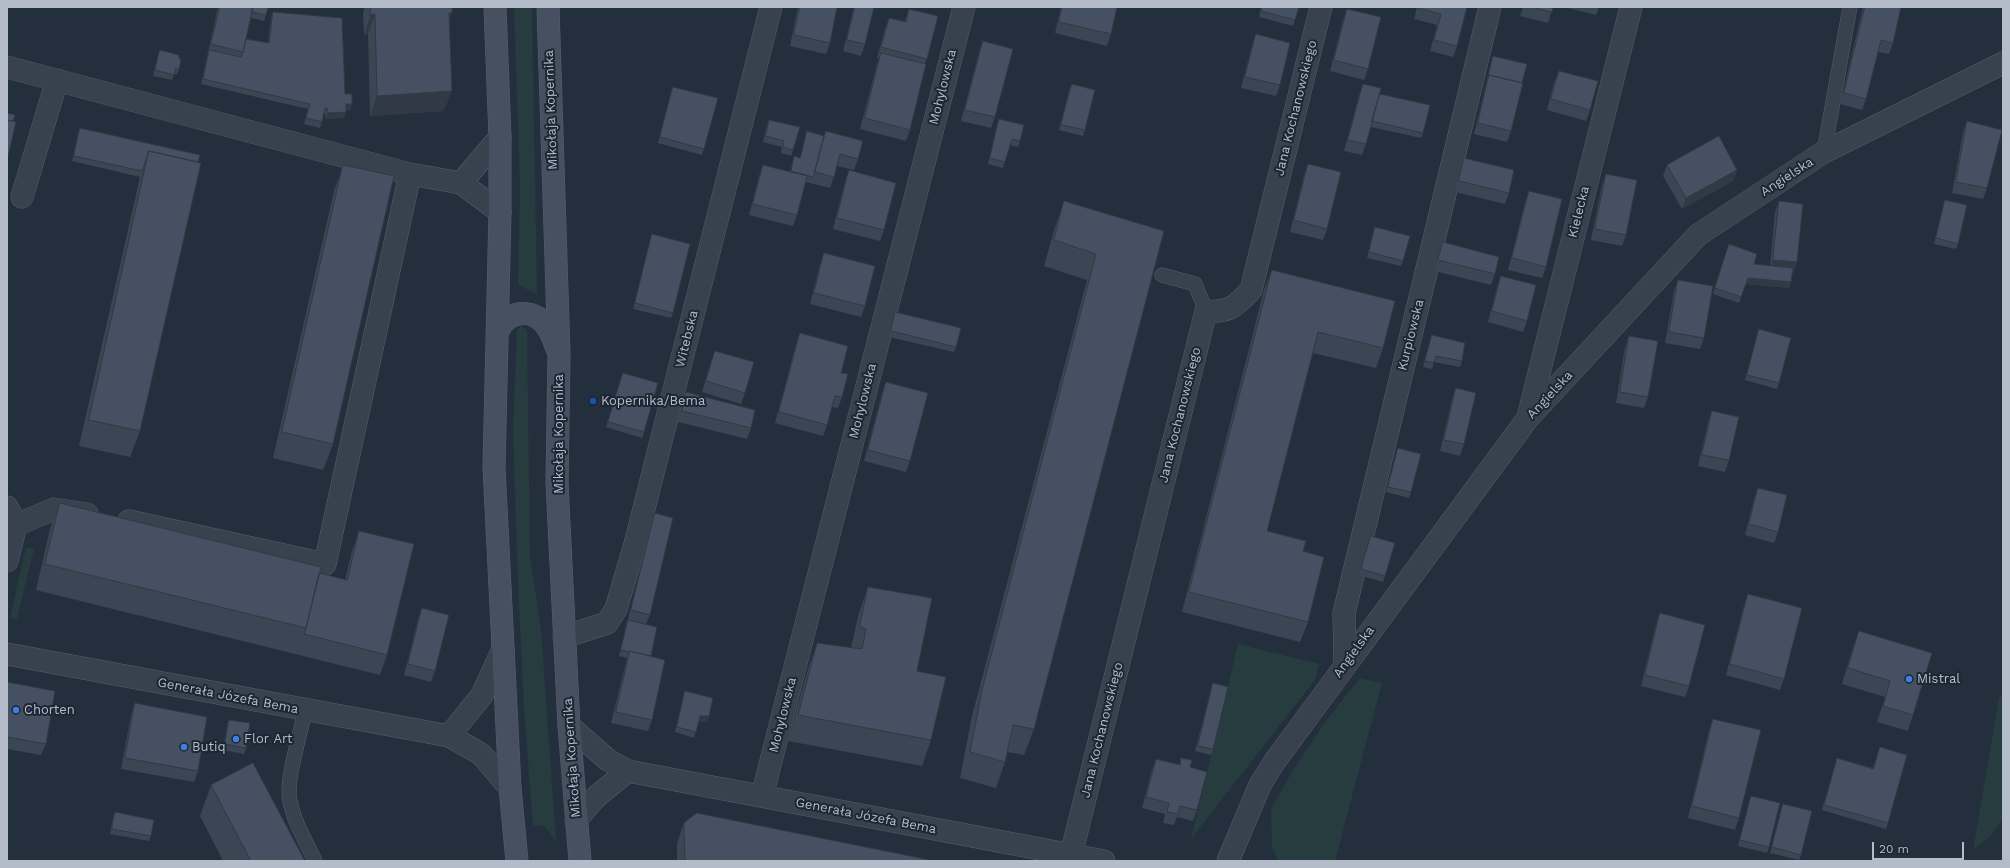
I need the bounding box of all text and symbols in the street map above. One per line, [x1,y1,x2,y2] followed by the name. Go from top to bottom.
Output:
[1272,39,1320,177] street label: Jana Kochanowskiego
[926,48,960,126] street label: Mohylowska
[541,50,561,170] street label: Mikołaja Kopernika
[1758,154,1816,200] street label: Angielska
[1565,184,1593,240] street label: Kielecka
[1395,298,1427,372] street label: Kurpiowska
[672,309,702,369] street label: Witebska
[1156,346,1204,484] street label: Jana Kochanowskiego
[846,362,880,440] street label: Mohylowska
[1524,368,1576,422] street label: Angielska
[551,374,567,494] street label: Mikołaja Kopernika
[601,393,705,409] place label: Kopernika/Bema
[588,396,598,406] marker: Kopernika/Bema
[1330,623,1378,681] street label: Angielska
[1078,661,1126,799] street label: Jana Kochanowskiego
[1917,671,1960,687] place label: Mistral
[1904,674,1914,684] marker: Mistral
[156,675,300,717] street label: Generała Józefa Bema
[766,676,800,754] street label: Mohylowska
[560,698,584,818] street label: Mikołaja Kopernika
[24,702,75,718] place label: Chorten
[11,705,21,715] marker: Chorten
[244,731,292,747] place label: Flor Art
[231,734,241,744] marker: Flor Art
[192,739,226,755] place label: Butiq
[179,742,189,752] marker: Butiq
[794,795,938,837] street label: Generała Józefa Bema
[1874,834,1966,860] scale bar
[1879,842,1909,856] text: 20 m

